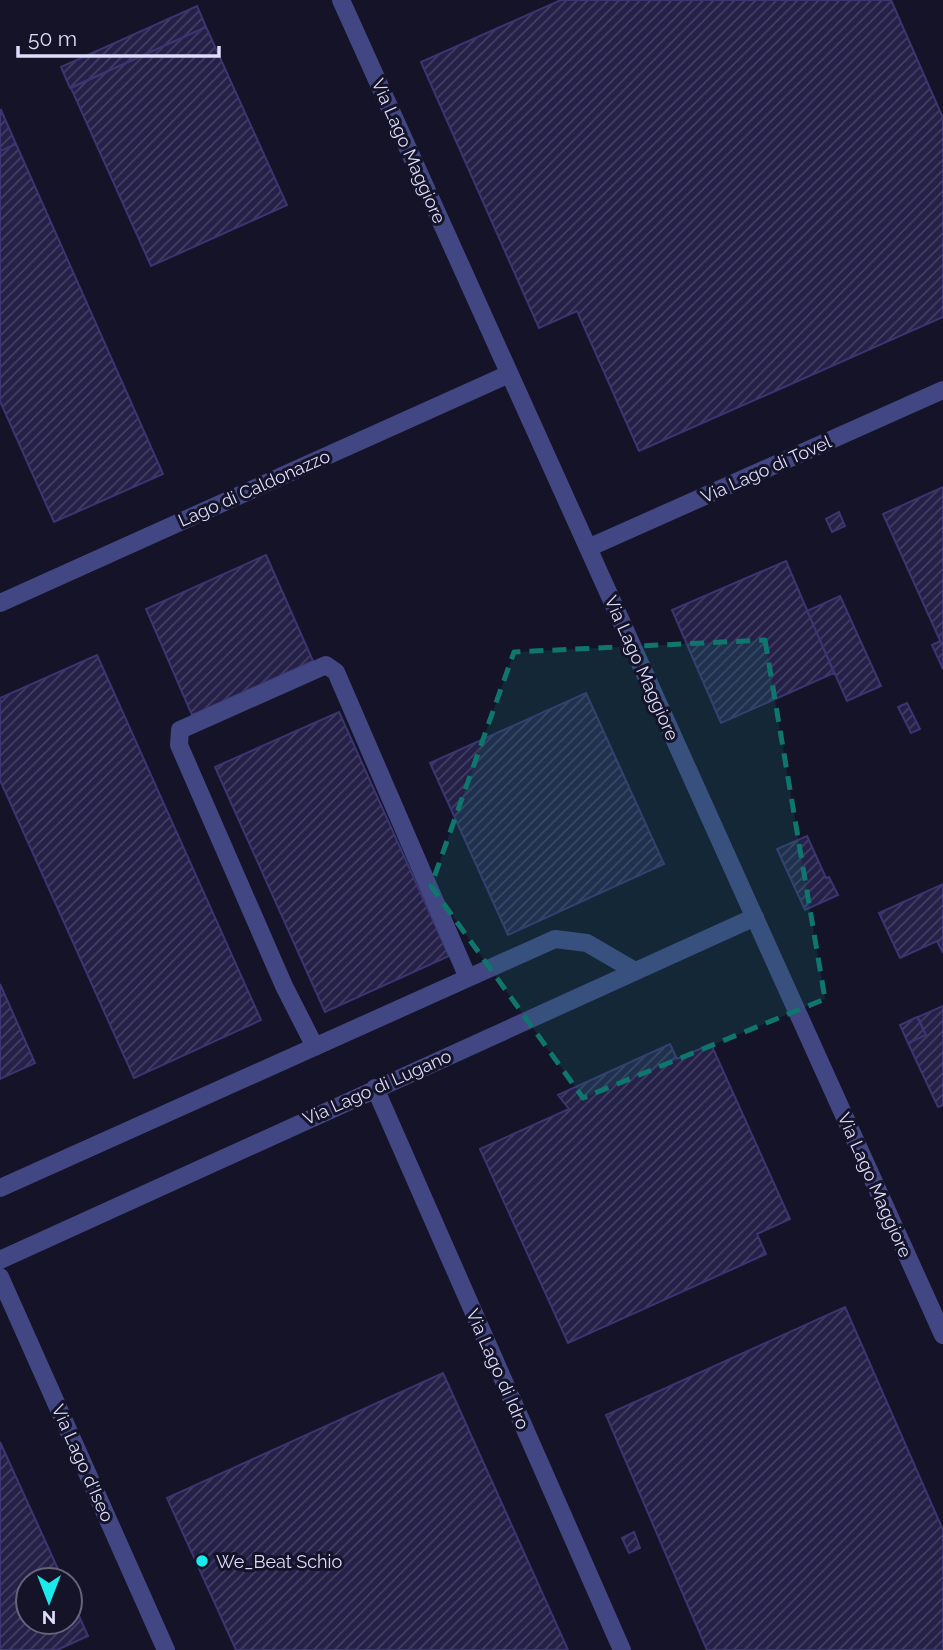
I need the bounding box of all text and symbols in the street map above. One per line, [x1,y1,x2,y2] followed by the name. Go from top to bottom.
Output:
[18,14,219,58] scale bar
[28,26,77,51] text: 50 m
[368,75,451,227] street label: Via Lago Maggiore
[698,431,835,507] street label: Via Lago di Tovel
[175,445,333,531] street label: Lago di Caldonazzo
[601,592,684,744] street label: Via Lago Maggiore
[300,1045,455,1129] street label: Via Lago di Lugano
[834,1109,917,1261] street label: Via Lago Maggiore
[462,1306,534,1433] street label: Via Lago di Idro
[48,1401,118,1525] street label: Via Lago d'Iseo
[216,1551,343,1572] place label: We_Beat Schio
[194,1553,210,1569] marker: We_Beat Schio
[14,1566,84,1636] north arrow
[42,1607,56,1629] text: N

